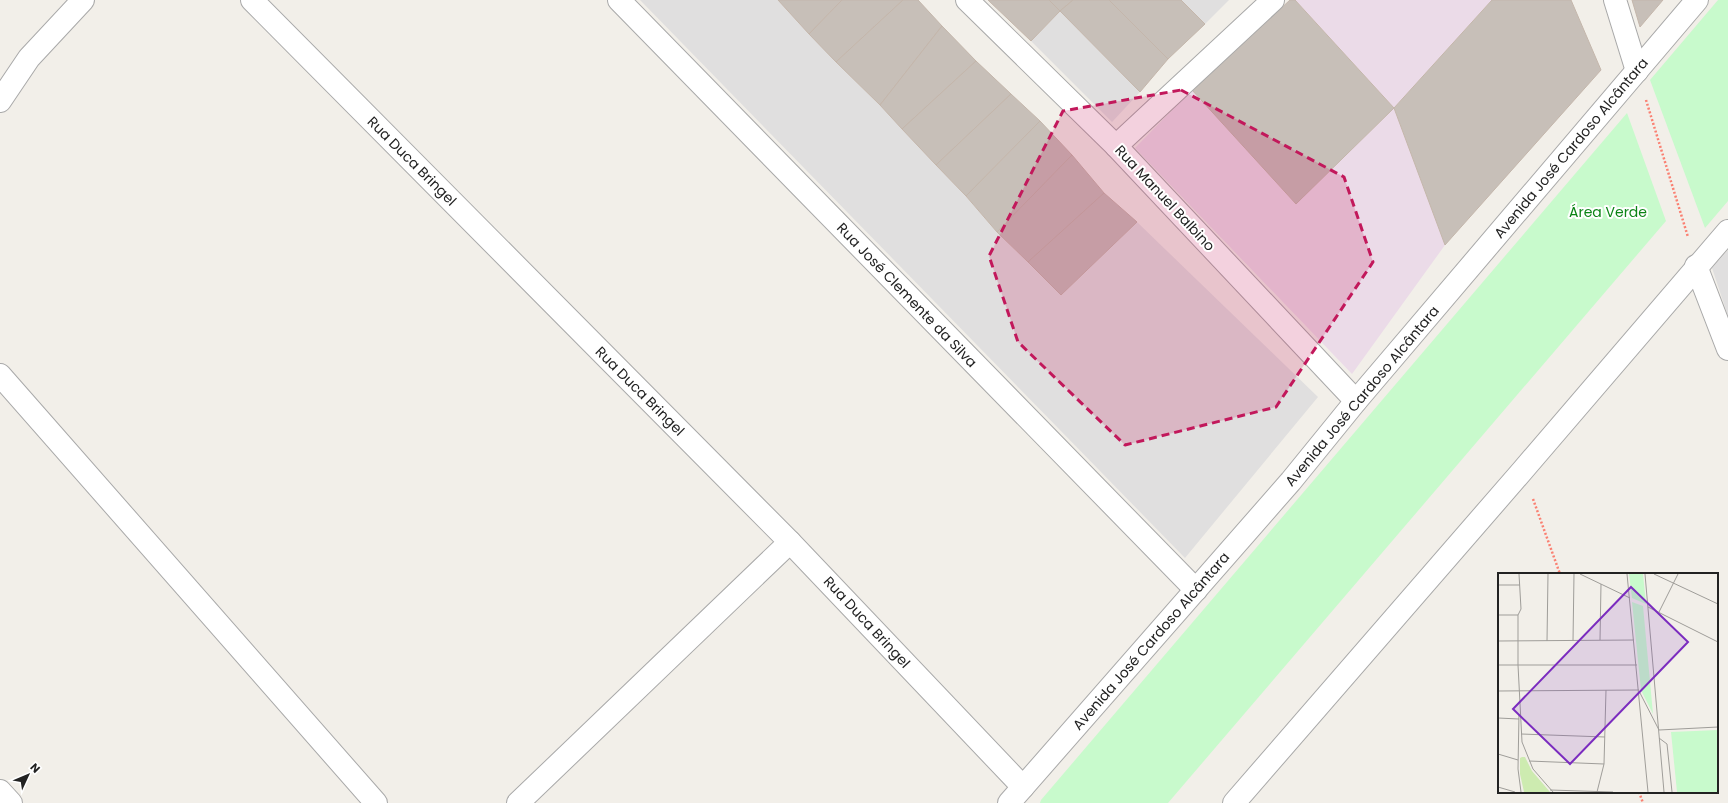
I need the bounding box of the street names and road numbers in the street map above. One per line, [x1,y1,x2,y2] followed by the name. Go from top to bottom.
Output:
[1489,53,1653,243] street label: Avenida José Cardoso Alcântara
[363,112,461,210] street label: Rua Duca Bringel
[1111,141,1219,255] street label: Rua Manuel Balbino
[832,218,982,372] street label: Rua José Clemente da Silva
[1280,301,1444,491] street label: Avenida José Cardoso Alcântara
[591,342,689,440] street label: Rua Duca Bringel
[1068,548,1234,734] street label: Avenida José Cardoso Alcântara
[819,572,915,672] street label: Rua Duca Bringel

